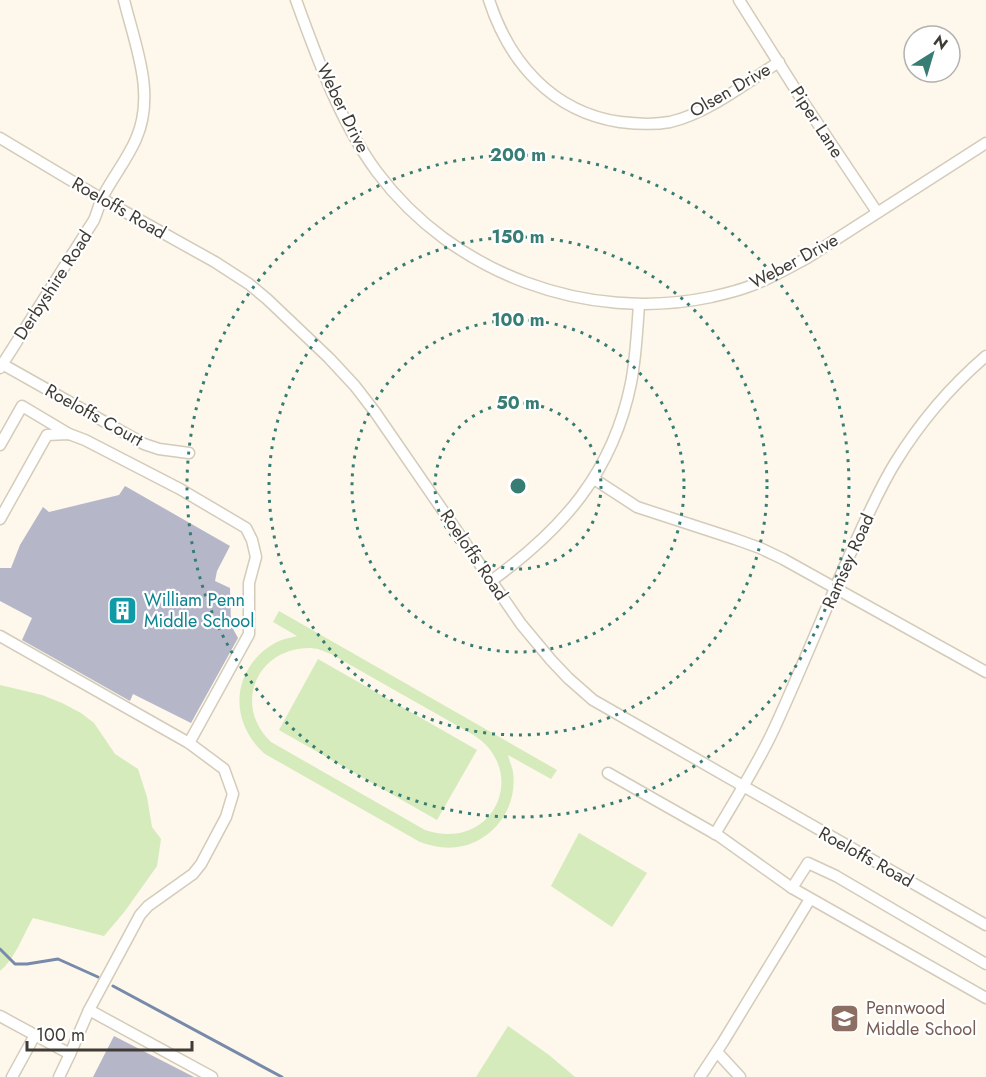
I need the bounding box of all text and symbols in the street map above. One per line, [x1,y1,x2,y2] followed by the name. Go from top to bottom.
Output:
[902,24,962,84] north arrow
[929,29,953,55] text: N
[685,56,775,124] street label: Olsen Drive
[310,59,376,157] street label: Weber Drive
[784,81,850,163] street label: Piper Lane
[490,142,546,168] text: 200 m
[67,171,171,245] street label: Roeloffs Road
[492,224,544,250] text: 150 m
[8,225,98,345] street label: Derbyshire Road
[745,227,843,295] street label: Weber Drive
[491,307,545,333] text: 100 m
[40,377,148,453] street label: Roeloffs Court
[496,390,540,416] text: 50 m
[508,476,528,496] centre of rings
[434,504,514,606] street label: Roeloffs Road
[816,509,880,613] street label: Ramsey Road
[144,587,254,634] place label: William Penn Middle School
[107,594,139,626] building icon: William Penn Middle School
[814,820,918,894] street label: Roeloffs Road
[866,995,976,1042] place label: Pennwood Middle School
[829,1002,861,1034] school or university icon: Pennwood Middle School
[27,1014,192,1052] scale bar
[36,1022,85,1048] text: 100 m

